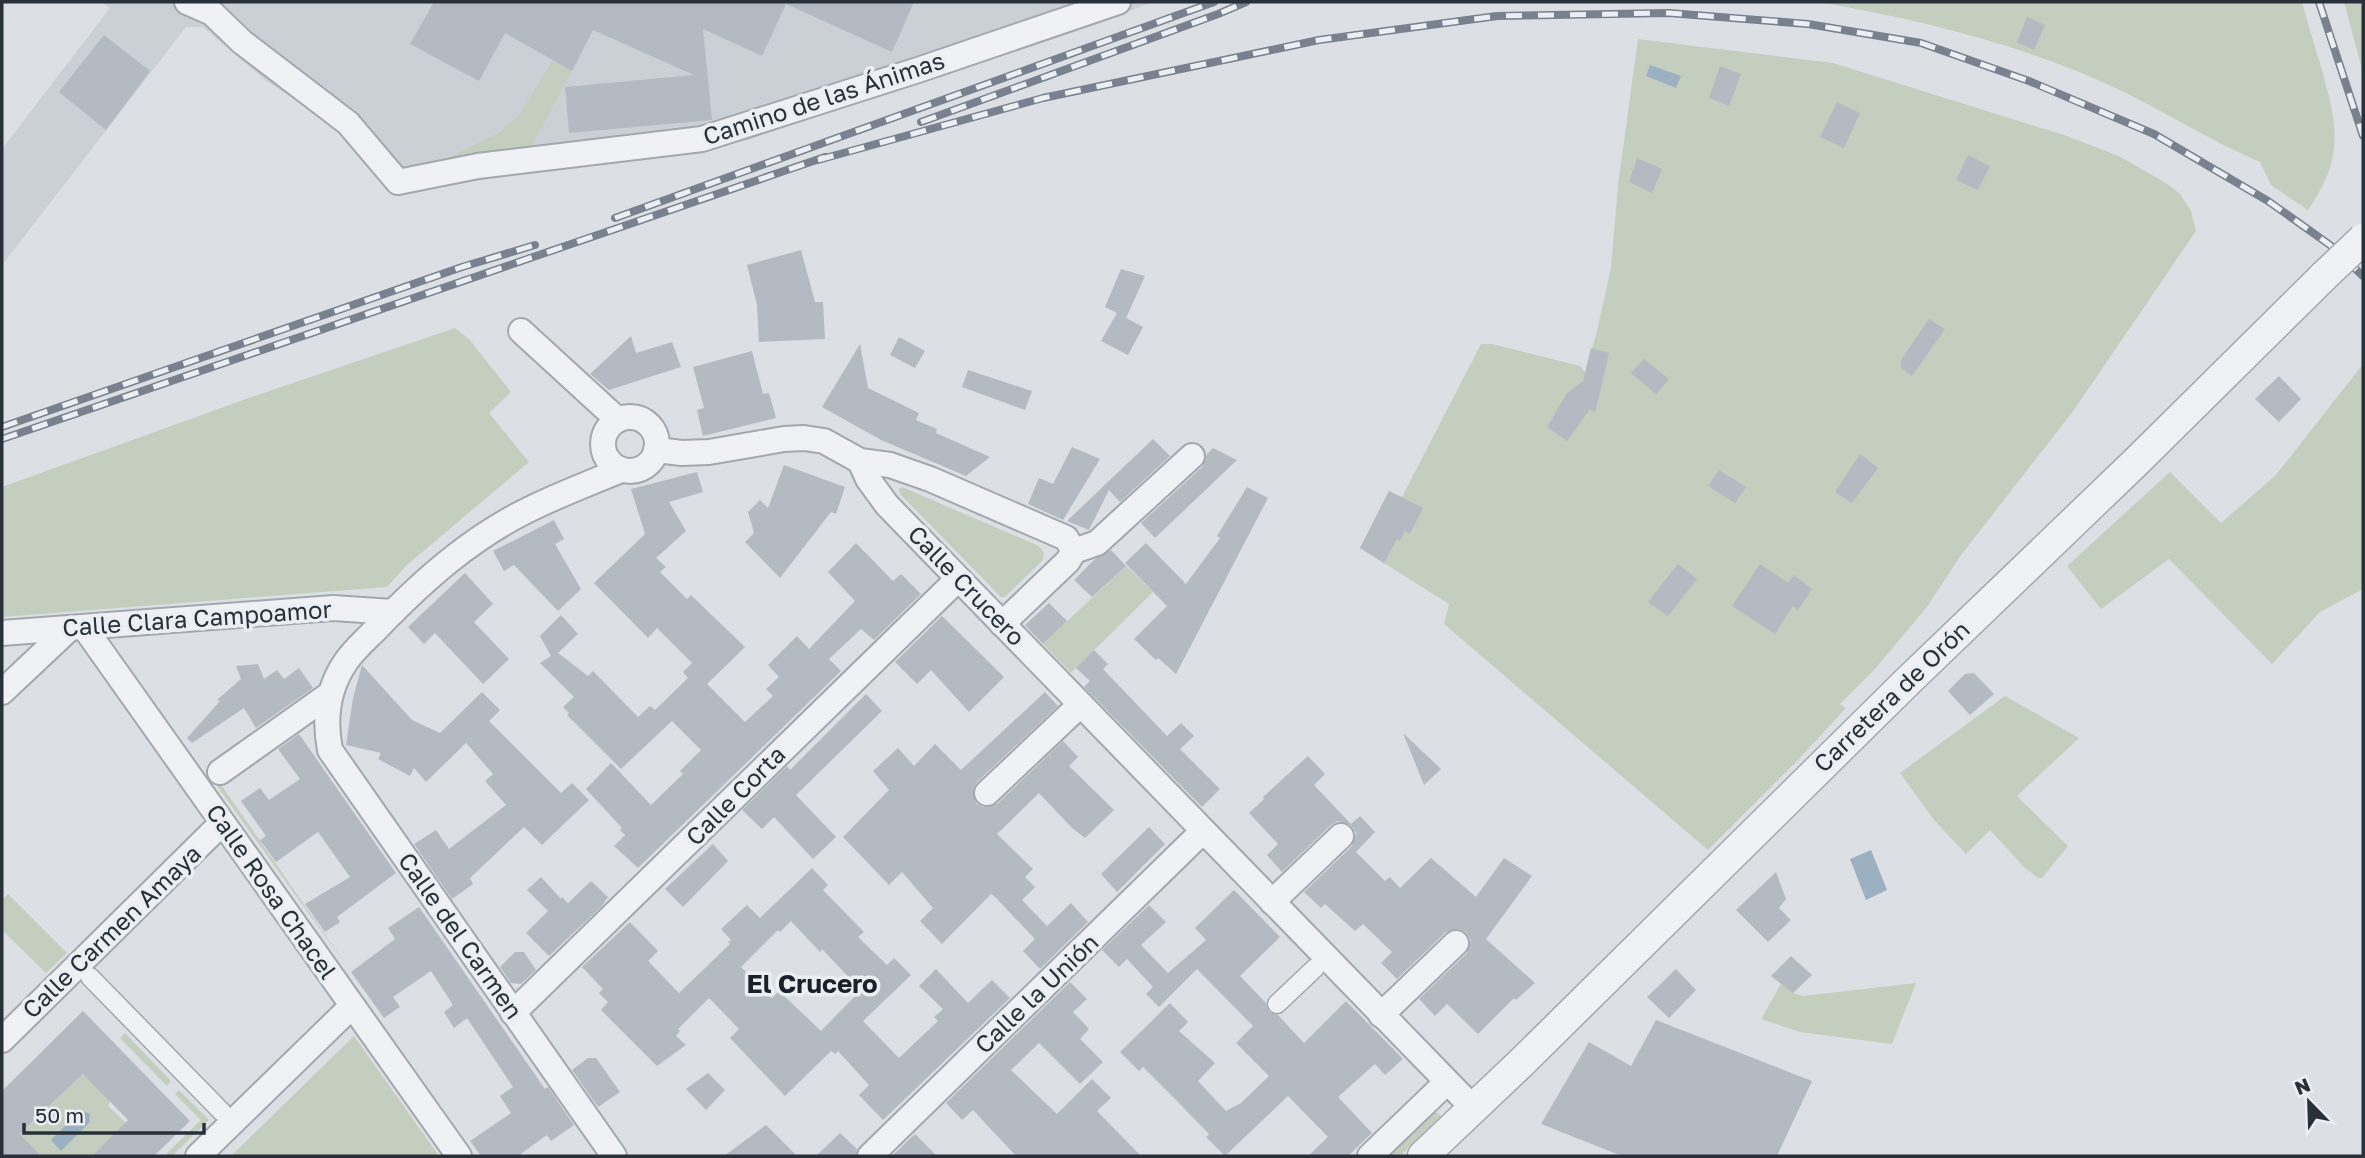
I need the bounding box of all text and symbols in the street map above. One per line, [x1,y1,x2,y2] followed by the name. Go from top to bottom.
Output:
[699,45,948,150] street label: Camino de las Ánimas
[903,519,1032,651] street label: Calle Crucero
[61,594,333,641] street label: Calle Clara Campoamor
[1807,614,1975,778] street label: Carretera de Orón
[679,739,791,851] street label: Calle Corta
[201,798,343,984] street label: Calle Rosa Chacel
[16,838,206,1024] street label: Calle Carmen Amaya
[393,846,529,1024] street label: Calle del Carmen
[968,927,1104,1059] street label: Calle la Unión
[746,968,878,999] district label: El Crucero
[2274,1067,2344,1137] north arrow
[2291,1072,2313,1099] text: N
[24,1092,205,1136] scale bar
[35,1102,84,1128] text: 50 m

